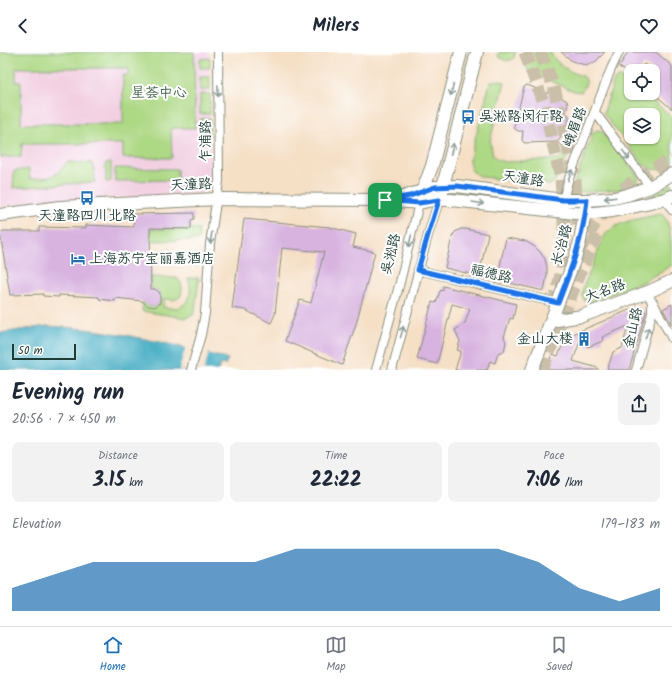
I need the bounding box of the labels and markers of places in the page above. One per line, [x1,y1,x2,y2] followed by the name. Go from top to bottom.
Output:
[479,106,563,128] place label: 吴淞路闵行路
[460,109,476,125] bus stop icon: 吴淞路闵行路
[368,183,402,217] pin
[79,190,95,206] bus stop icon: 天潼路四川北路
[38,205,136,227] place label: 天潼路四川北路
[89,248,215,270] place label: 上海苏宁宝丽嘉酒店
[70,251,86,267] hotel icon: 上海苏宁宝丽嘉酒店
[517,328,573,350] place label: 金山大楼
[576,331,592,347] building icon: 金山大楼

